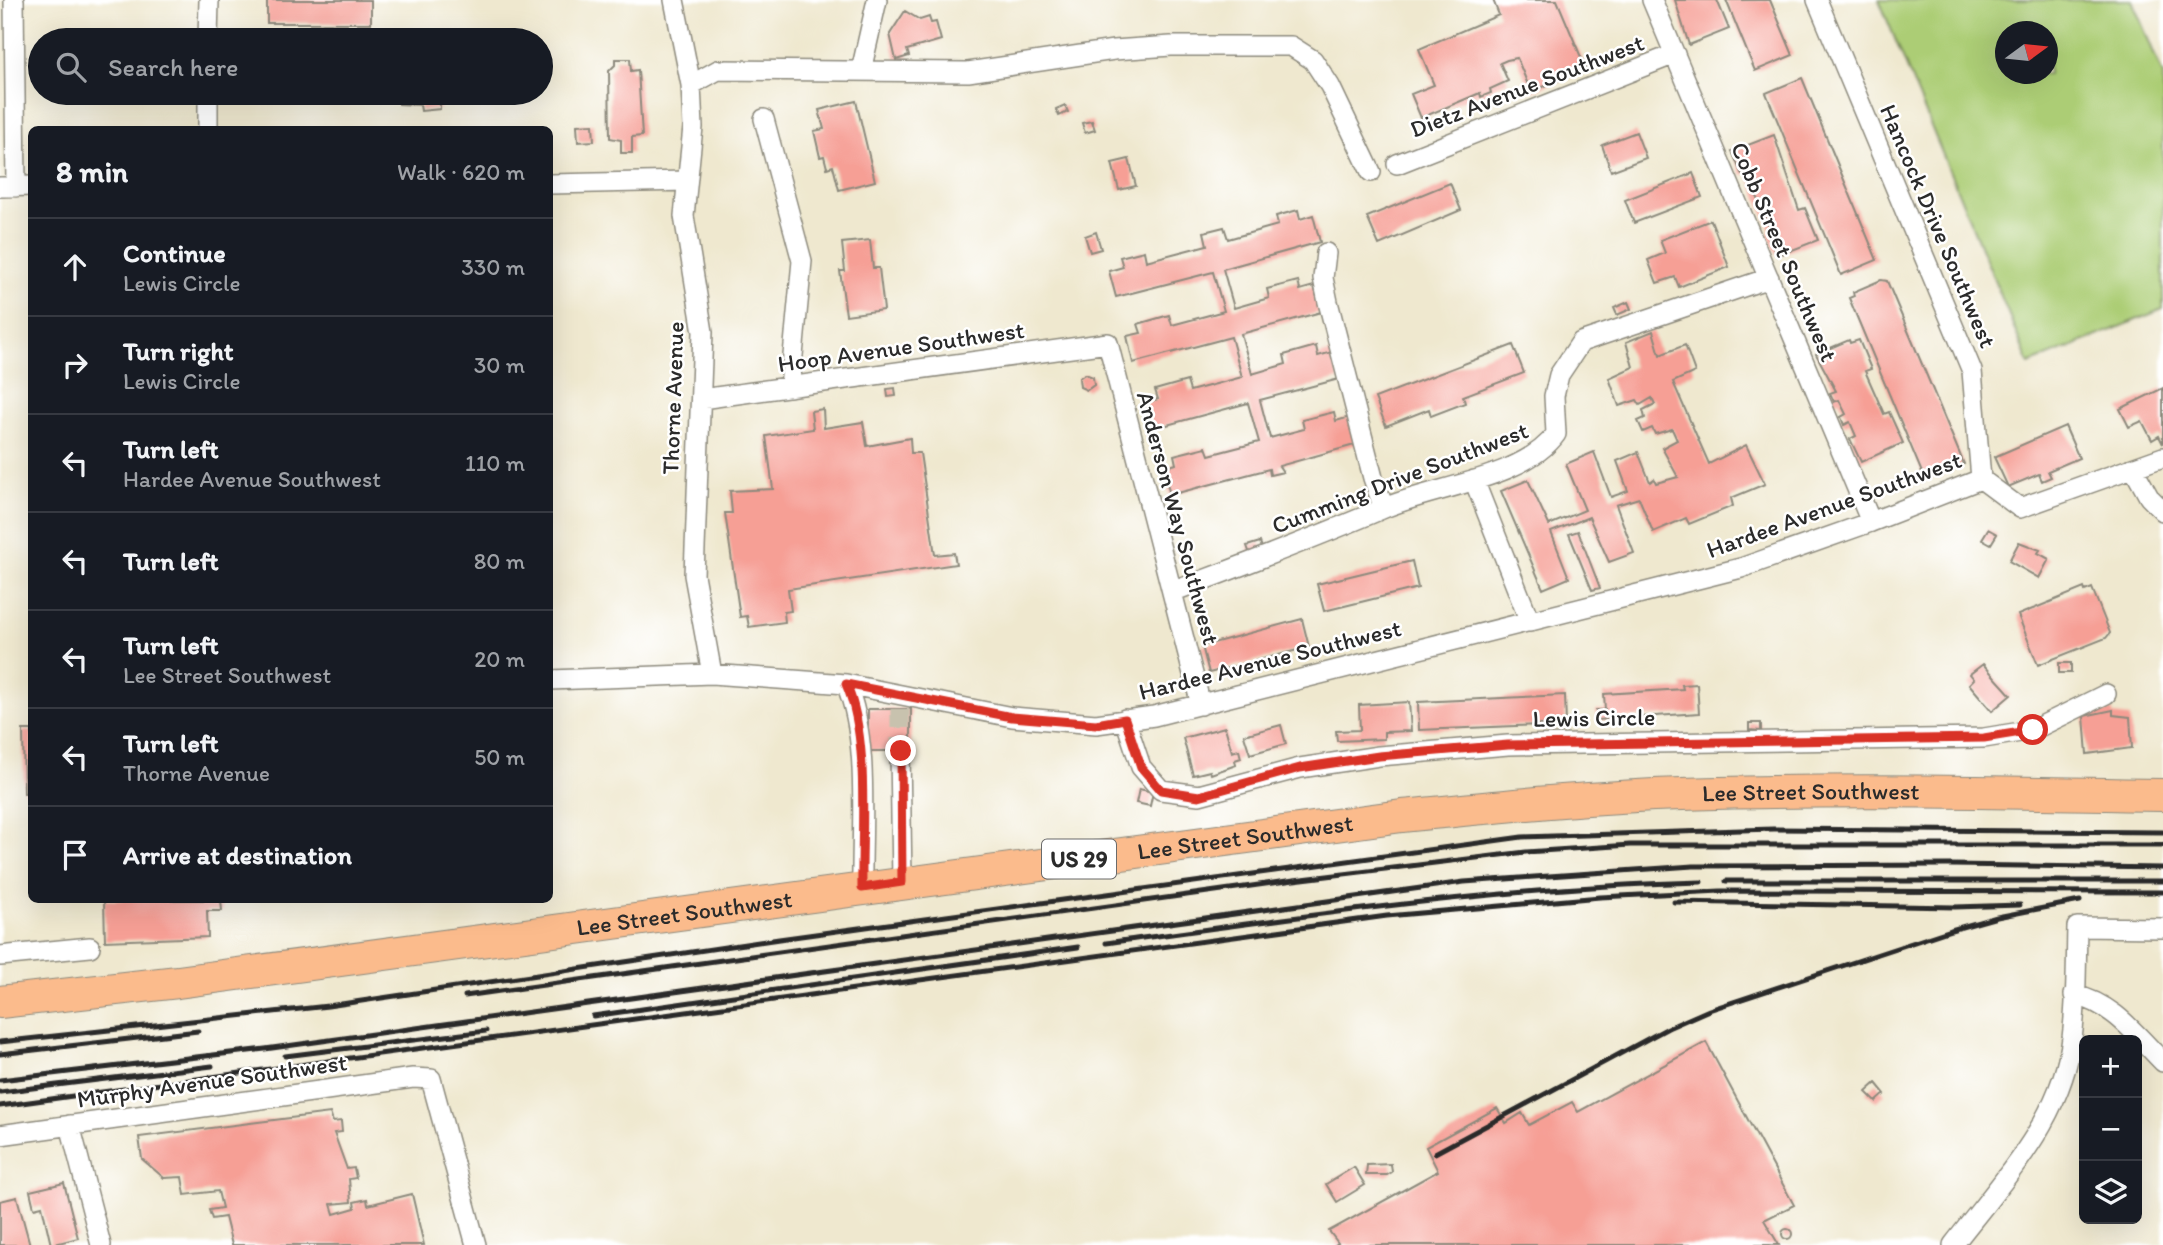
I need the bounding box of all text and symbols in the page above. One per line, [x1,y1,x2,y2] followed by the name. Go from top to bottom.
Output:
[1995,21,2058,84] north arrow
[28,28,553,105] search box
[1406,28,1648,144] street label: Dietz Avenue Southwest
[52,48,90,86] icon: search
[108,51,238,83] text: Search here
[1874,100,2003,352] street label: Hancock Drive Southwest
[1725,138,1844,366] street label: Cobb Street Southwest
[56,153,128,190] text: 8 min
[397,158,525,186] text: Walk · 620 m
[123,237,226,269] text: Continue
[56,248,94,286] icon: ahead
[461,253,525,281] text: 330 m
[123,269,241,297] text: Lewis Circle
[776,315,1026,378] street label: Hoop Avenue Southwest
[655,321,690,475] street label: Thorne Avenue
[123,335,234,367] text: Turn right
[56,346,94,384] icon: right
[474,351,525,379] text: 30 m
[123,367,241,395] text: Lewis Circle
[1131,388,1226,648] street label: Anderson Way Southwest
[1268,415,1532,540] street label: Cumming Drive Southwest
[123,433,219,465] text: Turn left
[56,444,94,482] icon: left
[1702,445,1965,564] street label: Hardee Avenue Southwest
[465,449,525,477] text: 110 m
[123,465,381,493] text: Hardee Avenue Southwest
[56,542,94,580] icon: left
[123,545,219,577] text: Turn left
[474,547,525,575] text: 80 m
[1136,613,1404,706] street label: Hardee Avenue Southwest
[123,629,219,661] text: Turn left
[56,640,94,678] icon: left
[474,645,525,673] text: 20 m
[123,661,331,689] text: Lee Street Southwest
[1532,702,1656,733] street label: Lewis Circle
[2017,714,2048,745] route start
[123,727,219,759] text: Turn left
[885,735,916,766] route end
[56,738,94,776] icon: left
[474,743,525,771] text: 50 m
[123,759,270,787] text: Thorne Avenue
[1702,776,1919,807] street label: Lee Street Southwest
[1135,808,1355,866] street label: Lee Street Southwest
[56,836,94,874] icon: arrive
[123,839,352,871] text: Arrive at destination
[1042,839,1116,878] road number: US 29
[575,884,794,942] street label: Lee Street Southwest
[2079,1035,2142,1224] map controls
[2079,1035,2142,1098] button: +
[75,1047,349,1114] street label: Murphy Avenue Southwest
[2079,1098,2142,1161] button: −
[2079,1161,2142,1224] button: layers

